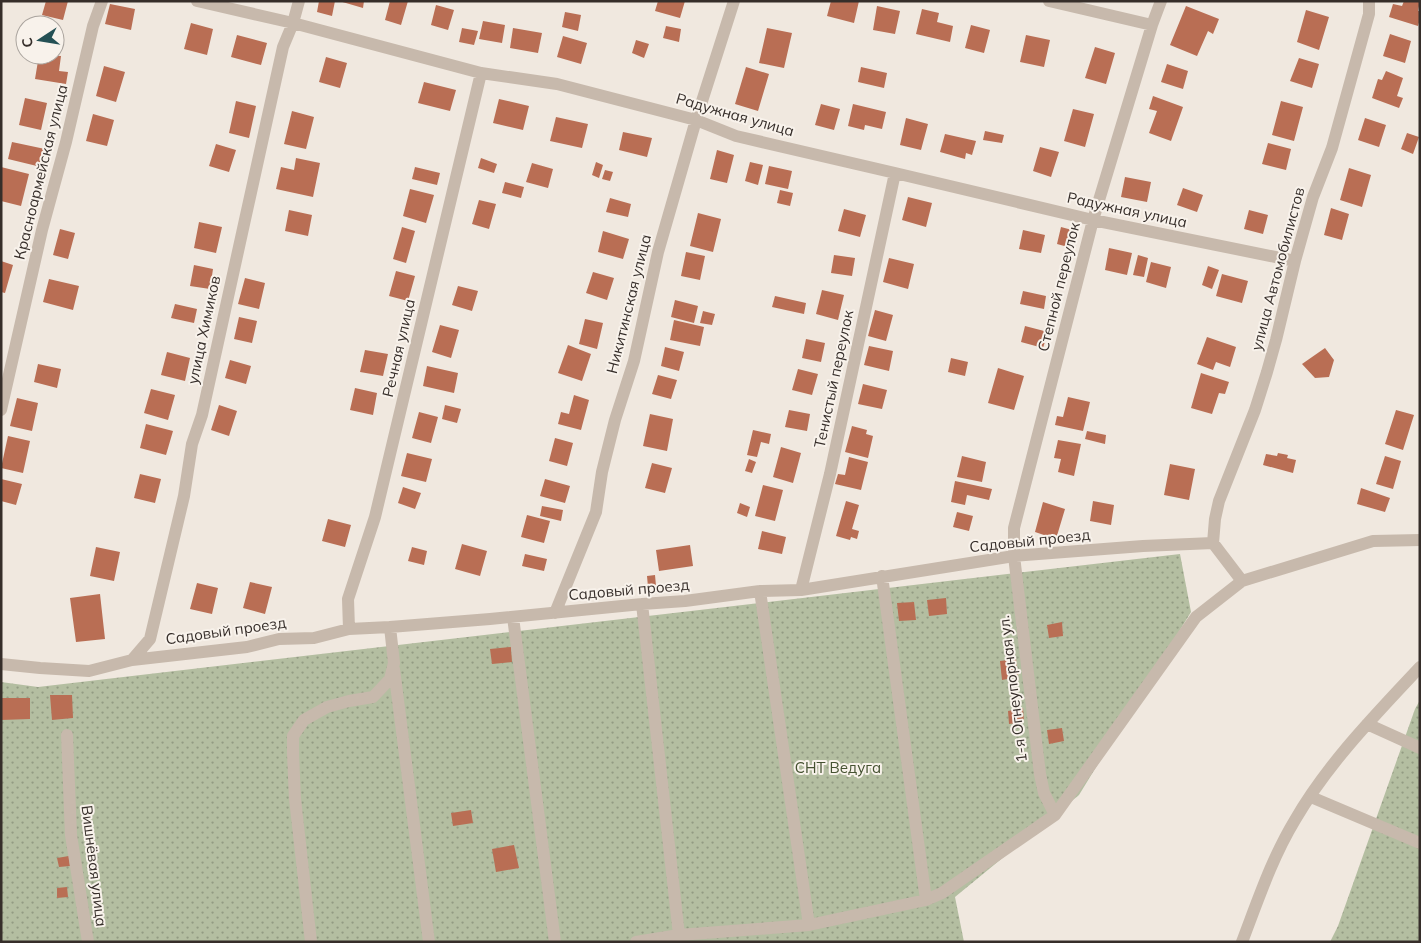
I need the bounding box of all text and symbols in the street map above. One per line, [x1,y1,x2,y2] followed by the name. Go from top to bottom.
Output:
[15,15,65,65] north arrow
[17,36,37,49] text: С
[10,82,71,261] street label: Красноармейская улица
[674,89,796,140] street label: Радужная улица
[1247,185,1308,353] street label: улица Автомобилистов
[1065,188,1189,231] street label: Радужная улица
[1033,219,1084,354] street label: Степной переулок
[602,232,655,375] street label: Никитинская улица
[183,274,224,386] street label: улица Химиков
[378,297,419,399] street label: Речная улица
[810,307,858,450] street label: Тенистый переулок
[969,525,1091,556] street label: Садовый проезд
[568,575,690,604] street label: Садовый проезд
[164,613,287,648] street label: Садовый проезд
[994,614,1031,764] street label: 1-я Огнеупорная ул.
[795,758,881,777] park label: СНТ Ведуга
[78,804,111,928] street label: Вишнёвая улица

